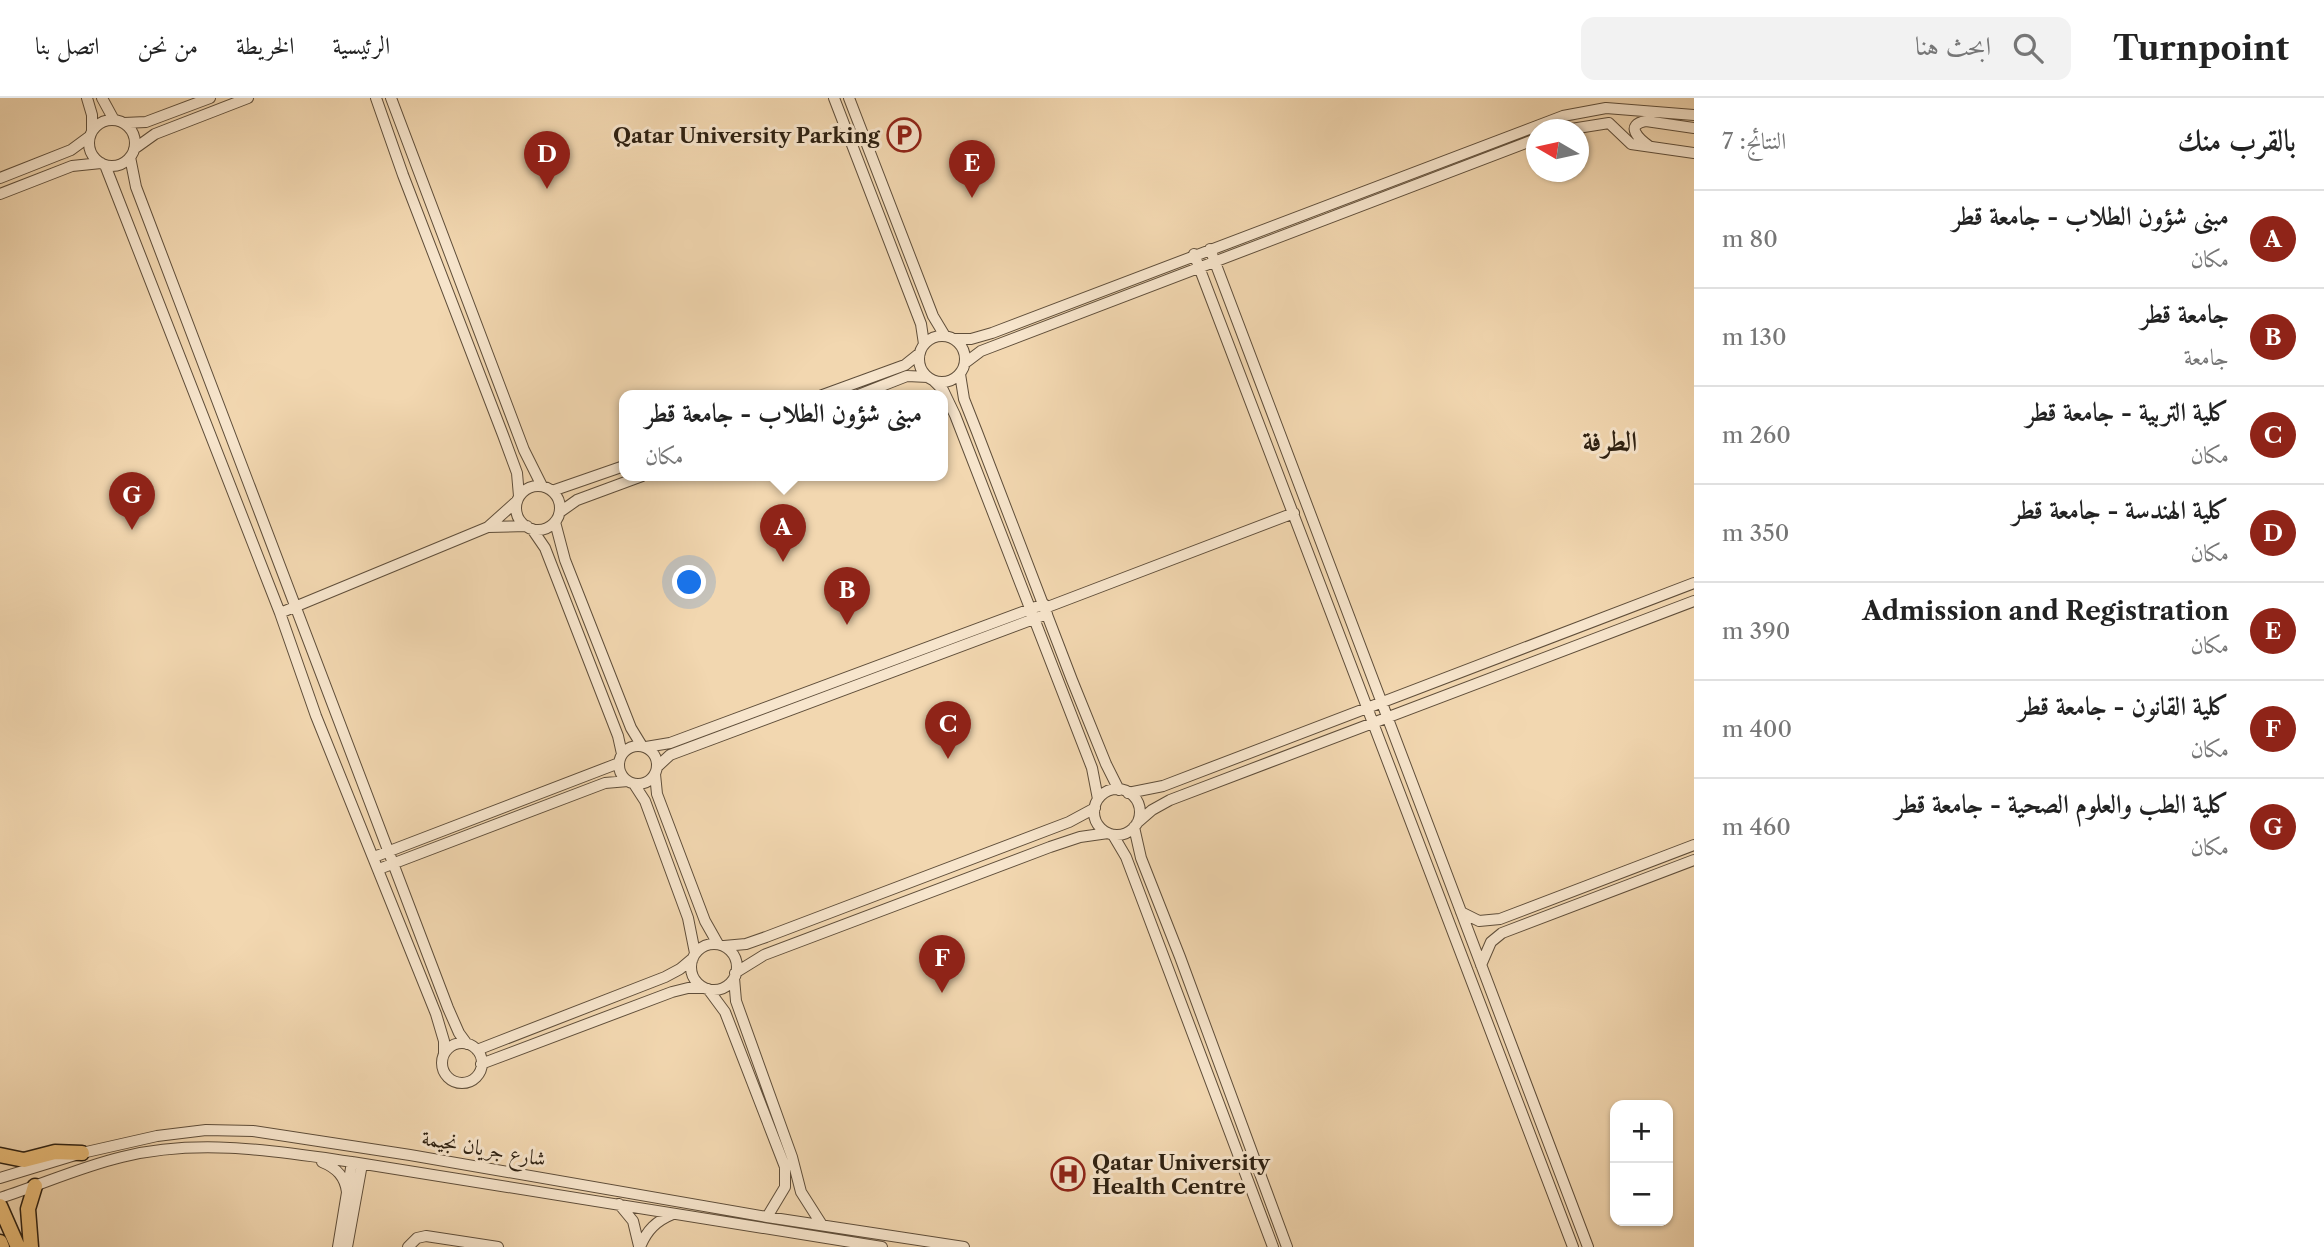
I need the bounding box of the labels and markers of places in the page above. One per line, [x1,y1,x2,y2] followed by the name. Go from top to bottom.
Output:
[885,116,923,154] parking icon: Qatar University Parking
[613,123,881,148] place label: Qatar University Parking
[524,131,570,189] pin: D
[949,140,995,198] pin: E
[109,472,155,530] pin: G
[760,504,806,562] pin: A
[824,567,870,625] pin: B
[925,701,971,759] pin: C
[919,935,965,993] pin: F
[1092,1150,1271,1199] place label: Qatar University Health Centre
[1049,1155,1087,1193] hospital icon: Qatar University Health Centre

